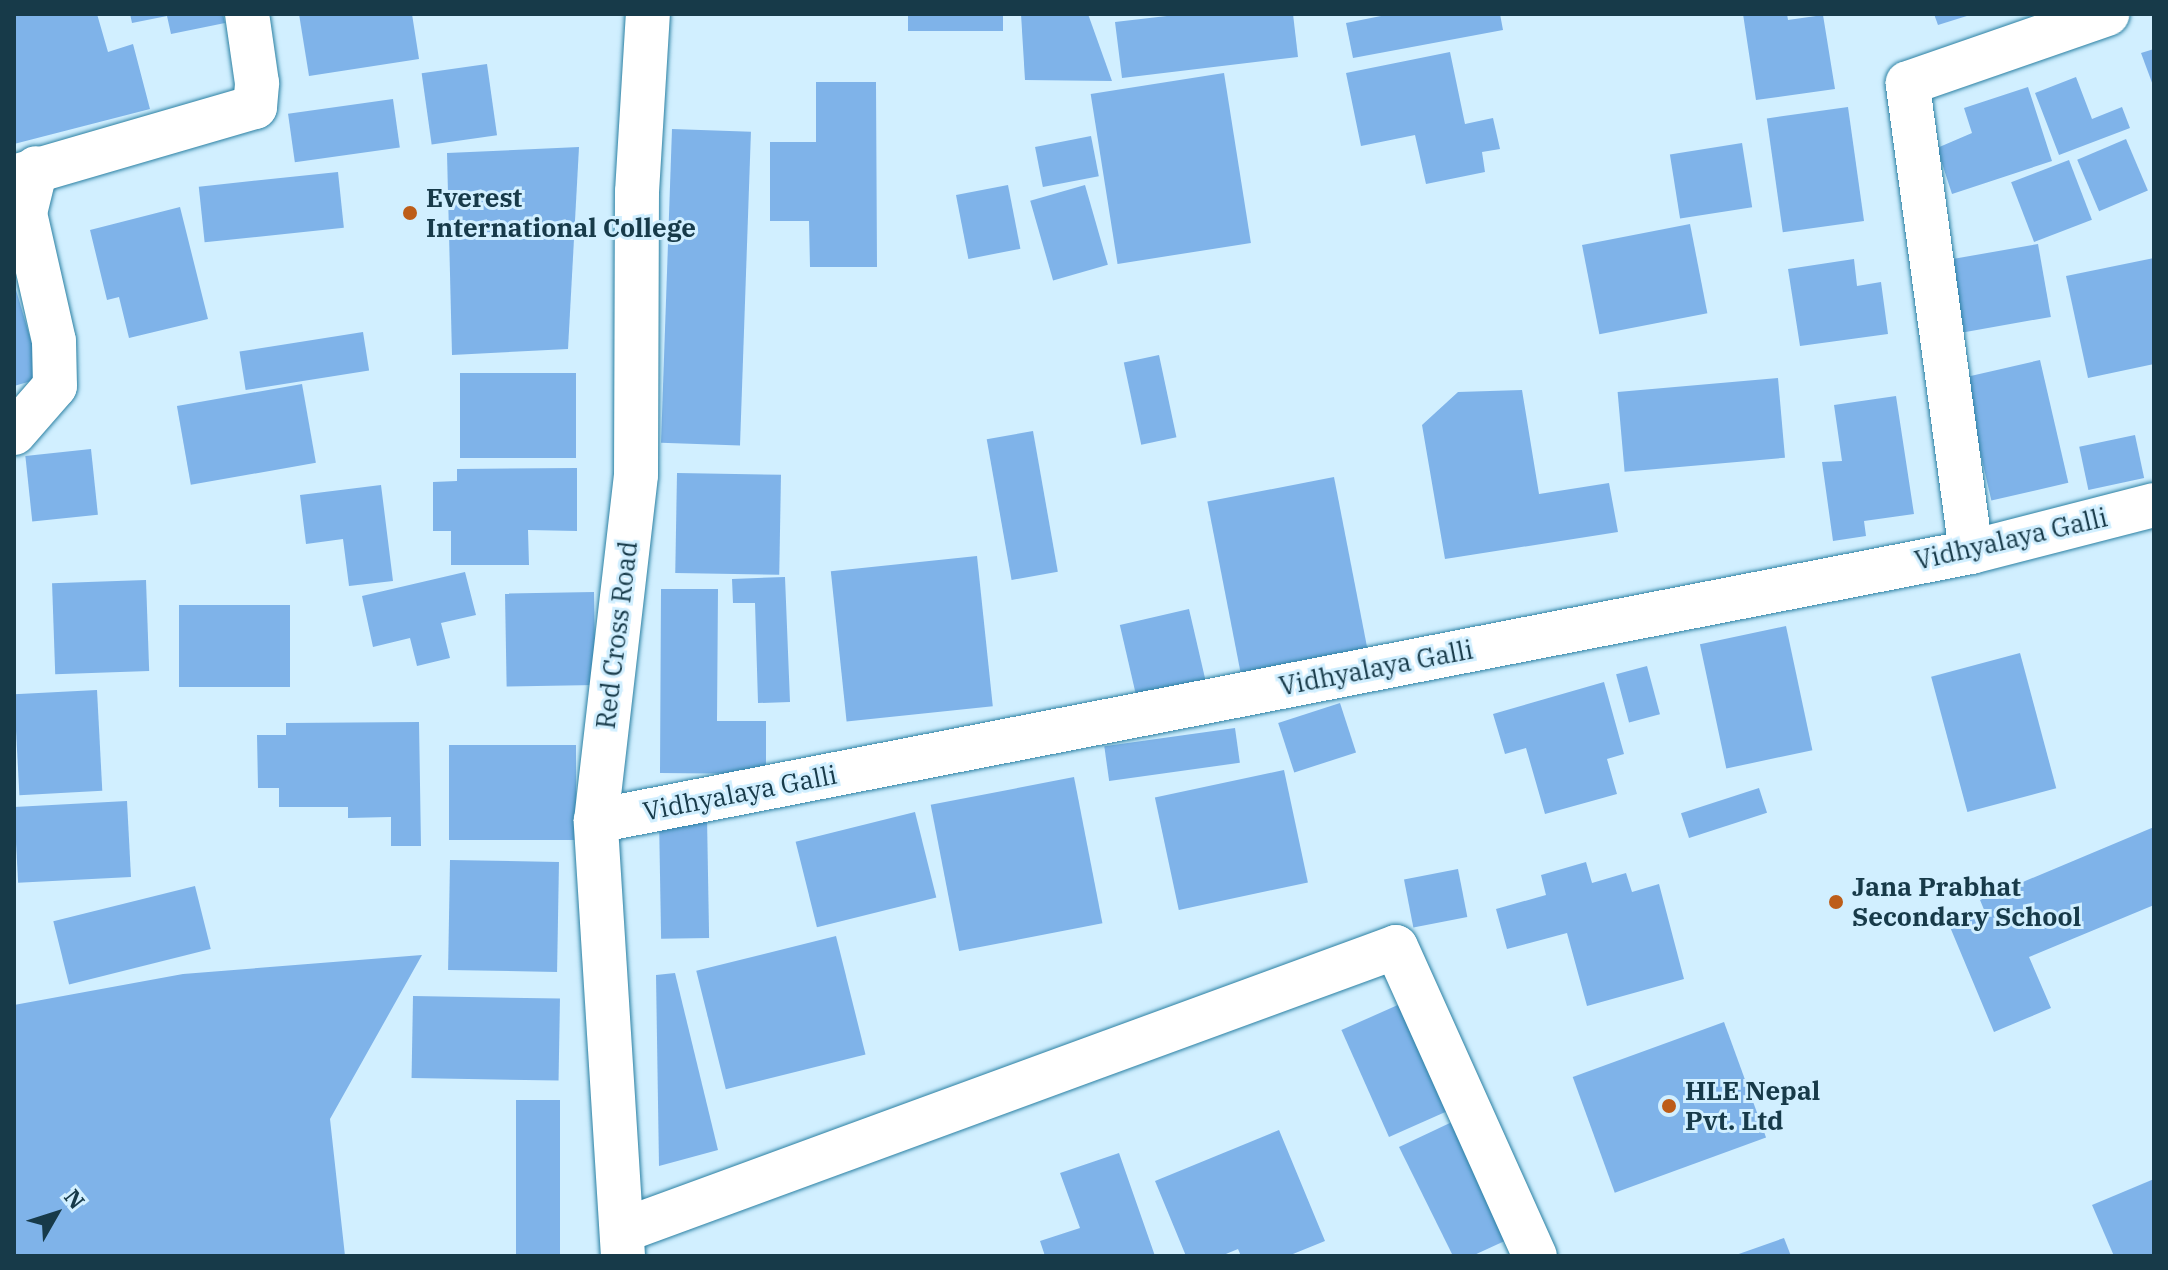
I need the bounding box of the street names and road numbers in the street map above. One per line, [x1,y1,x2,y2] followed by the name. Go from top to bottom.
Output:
[1912,502,2110,576] street label: Vidhyalaya Galli
[590,539,644,731] street label: Red Cross Road
[1276,634,1476,702] street label: Vidhyalaya Galli
[640,759,840,827] street label: Vidhyalaya Galli

